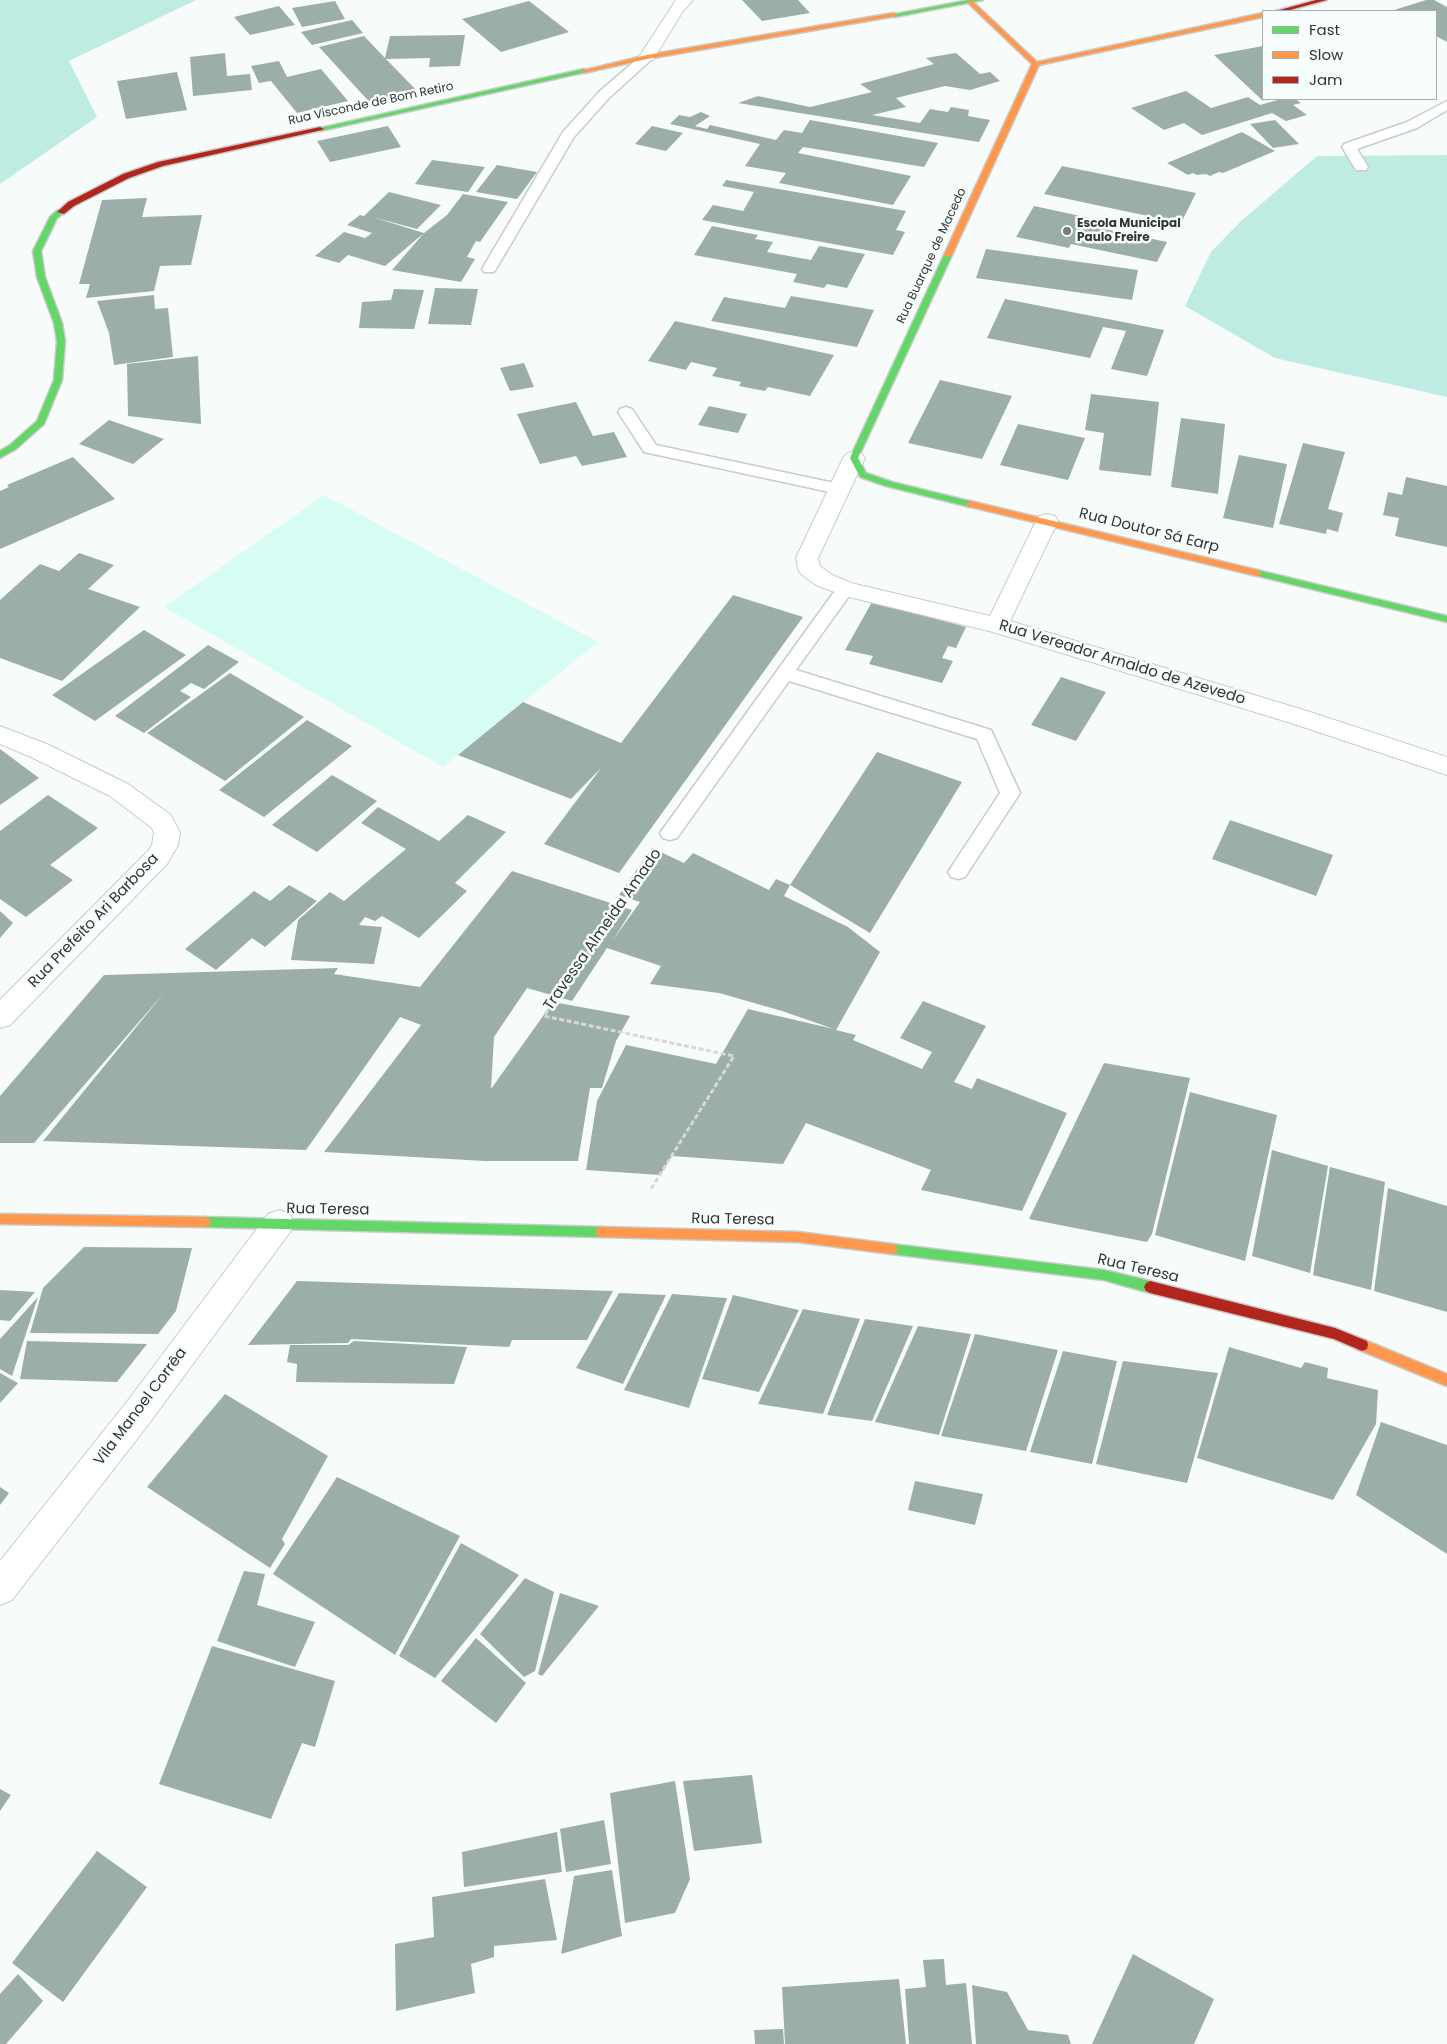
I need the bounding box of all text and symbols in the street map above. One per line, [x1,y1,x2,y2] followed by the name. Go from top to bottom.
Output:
[1262,10,1437,100] legend
[1309,19,1340,40] text: Fast
[1309,44,1343,65] text: Slow
[1309,69,1343,90] text: Jam
[287,79,455,129] street label: Rua Visconde de Bom Retiro
[894,186,970,326] street label: Rua Buarque de Macedo
[1077,217,1181,245] place label: Escola Municipal Paulo Freire
[1061,225,1073,237] marker: Escola Municipal Paulo Freire
[1077,505,1221,557] street label: Rua Doutor Sá Earp
[997,617,1247,709] street label: Rua Vereador Arnaldo de Azevedo
[540,846,666,1014] street label: Travessa Almeida Amado
[25,850,163,992] street label: Rua Prefeito Ari Barbosa
[286,1200,370,1220] street label: Rua Teresa
[691,1210,775,1230] street label: Rua Teresa
[1095,1251,1181,1287] street label: Rua Teresa
[91,1345,191,1469] street label: Vila Manoel Corrêa

